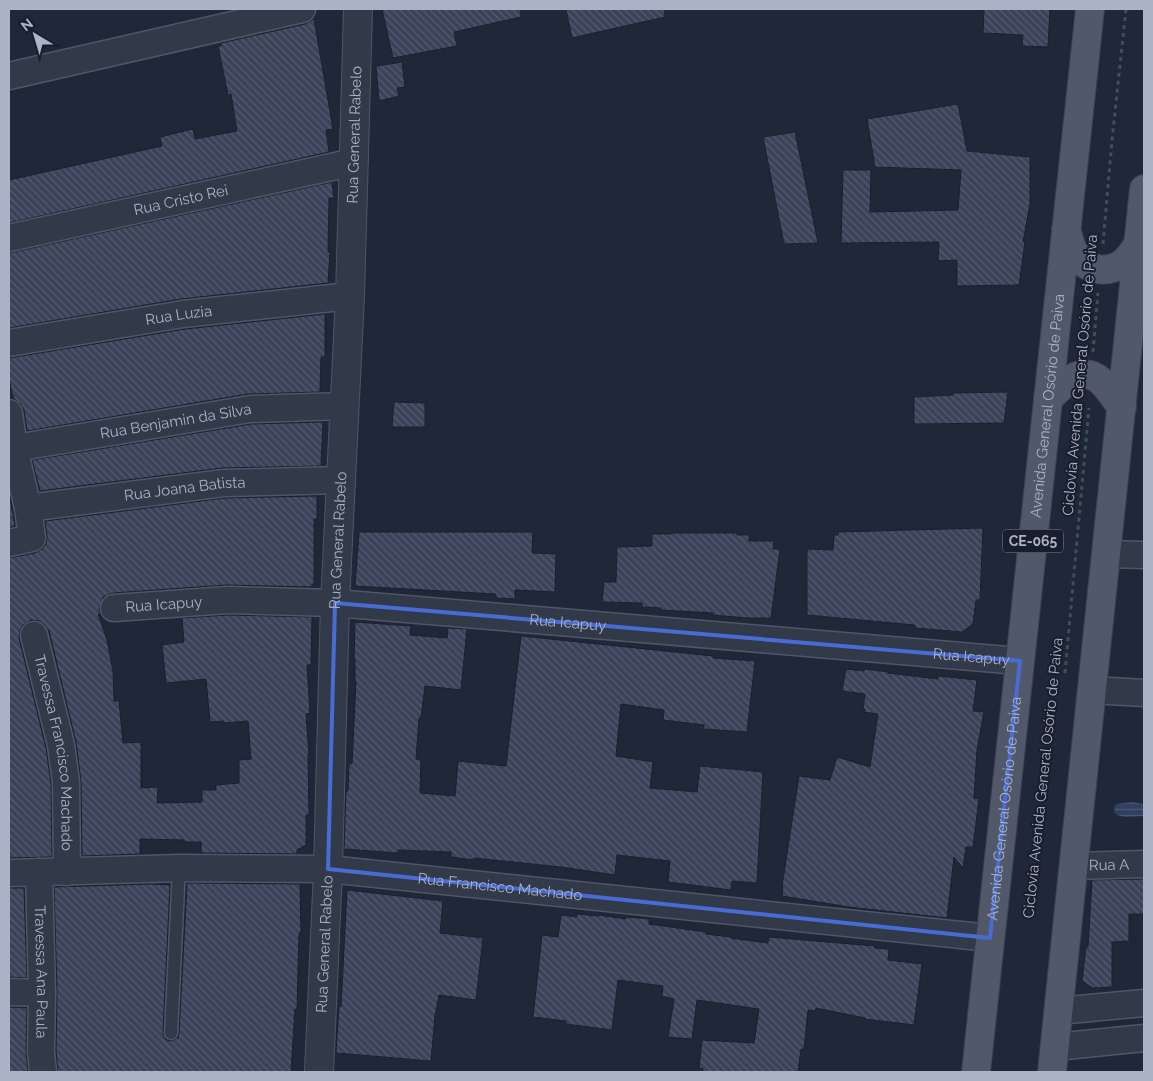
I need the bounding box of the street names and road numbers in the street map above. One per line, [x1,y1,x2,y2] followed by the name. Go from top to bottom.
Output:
[344,66,365,204] street label: Rua General Rabelo
[132,181,230,219] street label: Rua Cristo Rei
[1059,234,1101,516] street label: Ciclovia Avenida General Osório de Paiva
[1026,293,1068,519] street label: Avenida General Osório de Paiva
[144,302,213,329] street label: Rua Luzia
[99,400,253,443] street label: Rua Benjamin da Silva
[326,471,350,609] street label: Rua General Rabelo
[123,473,246,505] street label: Rua Joana Batista
[1003,530,1063,552] road number: CE-065
[125,593,203,616] street label: Rua Icapuy
[529,610,607,635] street label: Rua Icapuy
[1019,637,1067,919] street label: Ciclovia Avenida General Osório de Paiva
[932,645,1011,669] street label: Rua Icapuy
[30,653,76,851] street label: Travessa Francisco Machado
[983,696,1025,921] street label: Avenida General Osório de Paiva
[1089,855,1129,875] street label: Rua A
[417,869,583,904] street label: Rua Francisco Machado
[313,875,337,1013] street label: Rua General Rabelo
[31,905,51,1039] street label: Travessa Ana Paula

